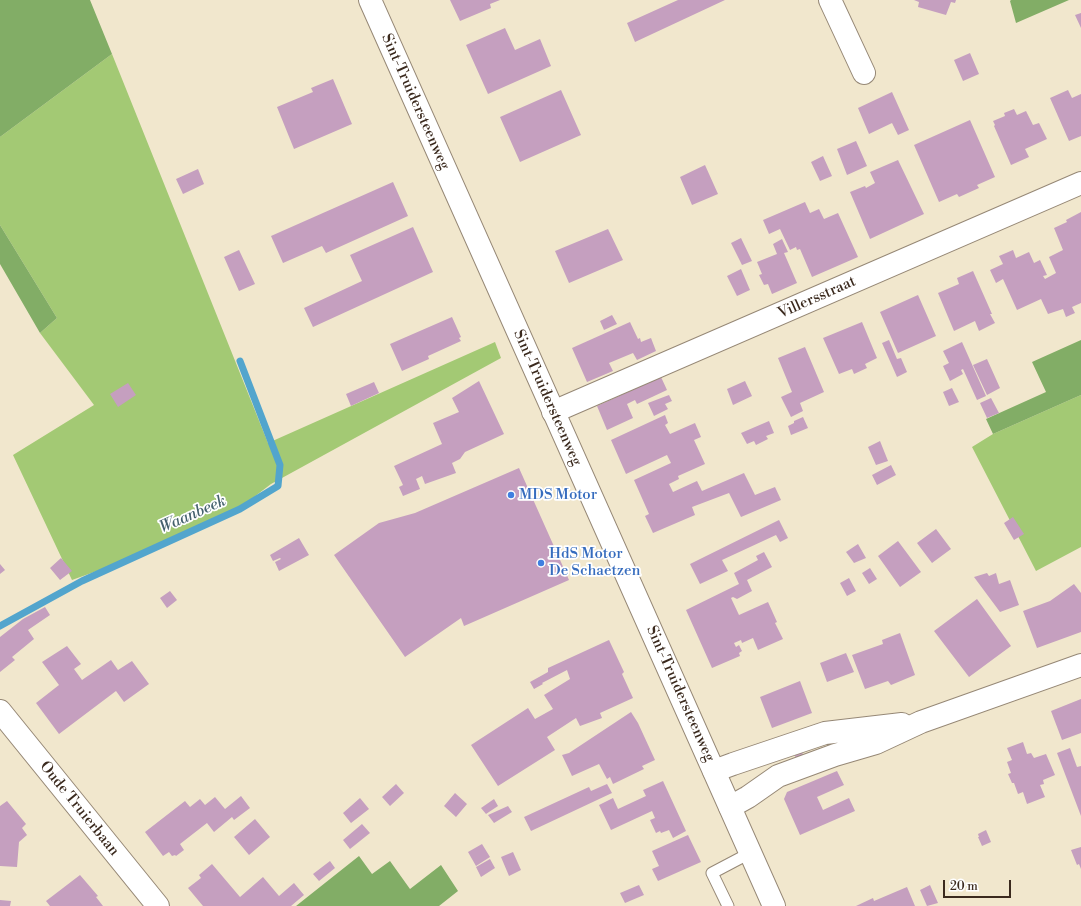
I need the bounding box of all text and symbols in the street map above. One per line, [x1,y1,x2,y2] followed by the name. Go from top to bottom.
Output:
[377,31,453,173] street label: Sint-Truidersteenweg
[775,273,859,323] street label: Villersstraat
[509,327,585,469] street label: Sint-Truidersteenweg
[519,486,597,504] place label: MDS Motor
[506,490,516,500] marker: MDS Motor
[157,492,229,538] water label: Waanbeek
[549,545,641,580] place label: HdS Motor De Schaetzen
[536,558,546,568] marker: HdS Motor De Schaetzen
[642,623,718,765] street label: Sint-Truidersteenweg
[35,758,123,860] street label: Oude Truierbaan
[945,872,1013,898] scale bar
[950,879,978,894] text: 20 m

